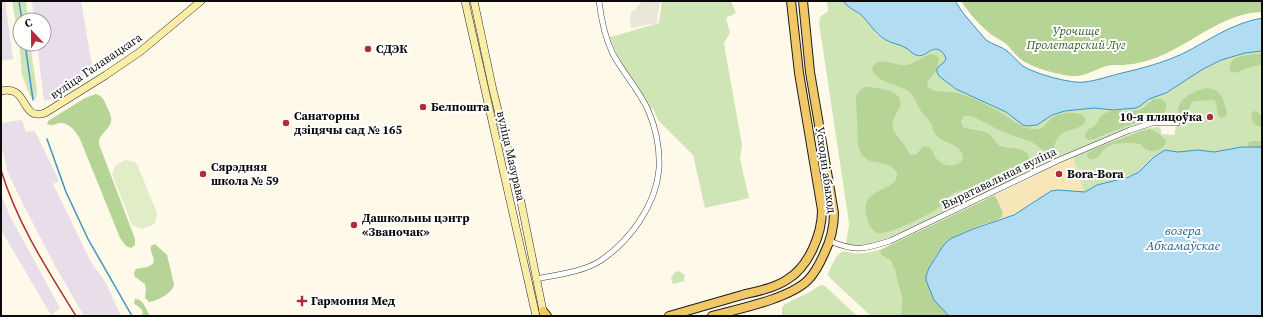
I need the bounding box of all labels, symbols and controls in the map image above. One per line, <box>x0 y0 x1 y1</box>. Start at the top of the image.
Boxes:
north arrow <box>12 12 52 52</box>
text: С <box>22 15 35 31</box>
park label: Урочище Пролетарский Луг <box>1025 23 1126 53</box>
street label: вуліца Галавацкага <box>47 29 146 103</box>
place label: СДЭК <box>376 41 408 57</box>
marker: СДЭК <box>363 44 373 54</box>
place label: Белпошта <box>431 99 490 115</box>
marker: Белпошта <box>418 102 428 112</box>
place label: Санаторны дзіцячы сад № 165 <box>294 108 403 138</box>
street label: вуліца Мазурава <box>493 109 529 203</box>
place label: 10-я пляцоўка <box>1120 109 1203 125</box>
marker: 10-я пляцоўка <box>1205 112 1215 122</box>
marker: Санаторны дзіцячы сад № 165 <box>281 118 291 128</box>
street label: Усходні абыход <box>812 126 840 214</box>
street label: Выратавальная вуліца <box>939 143 1060 213</box>
place label: Сярэдняя школа № 59 <box>211 159 279 189</box>
place label: Bora-Bora <box>1067 166 1124 182</box>
marker: Сярэдняя школа № 59 <box>198 169 208 179</box>
marker: Bora-Bora <box>1054 169 1064 179</box>
place label: Дашкольны цэнтр «Званочак» <box>362 210 470 240</box>
marker: Дашкольны цэнтр «Званочак» <box>349 220 359 230</box>
water label: возера Абкамаўскае <box>1145 222 1221 254</box>
place label: Гармония Мед <box>311 293 396 309</box>
marker: Гармония Мед <box>296 295 308 307</box>

